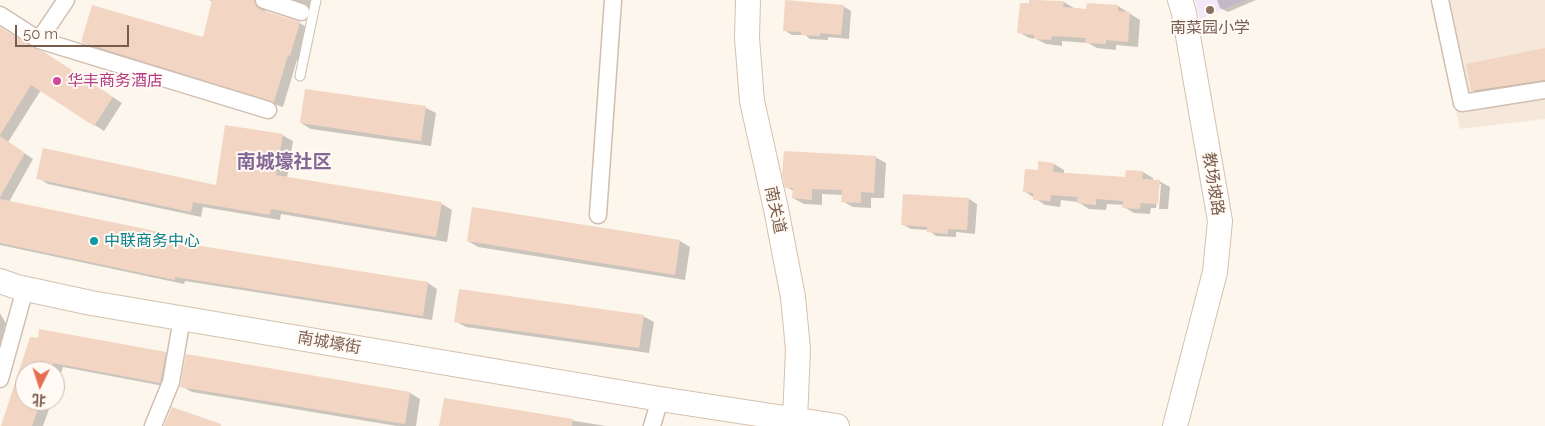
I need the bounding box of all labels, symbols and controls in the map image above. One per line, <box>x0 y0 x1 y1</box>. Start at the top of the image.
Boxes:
marker: 南菜园小学 <box>1204 4 1216 16</box>
scale bar <box>18 15 131 47</box>
place label: 南菜园小学 <box>1170 18 1250 38</box>
text: 50 m <box>23 25 58 43</box>
place label: 华丰商务酒店 <box>67 71 163 91</box>
marker: 华丰商务酒店 <box>51 75 63 87</box>
district label: 南城壕社区 <box>237 151 331 173</box>
street label: 教场坡路 <box>1199 151 1227 217</box>
street label: 南关道 <box>761 185 789 235</box>
place label: 中联商务中心 <box>104 231 200 251</box>
marker: 中联商务中心 <box>88 235 100 247</box>
street label: 南城壕街 <box>296 328 362 358</box>
north arrow <box>15 361 65 411</box>
text: 北 <box>31 391 47 408</box>

